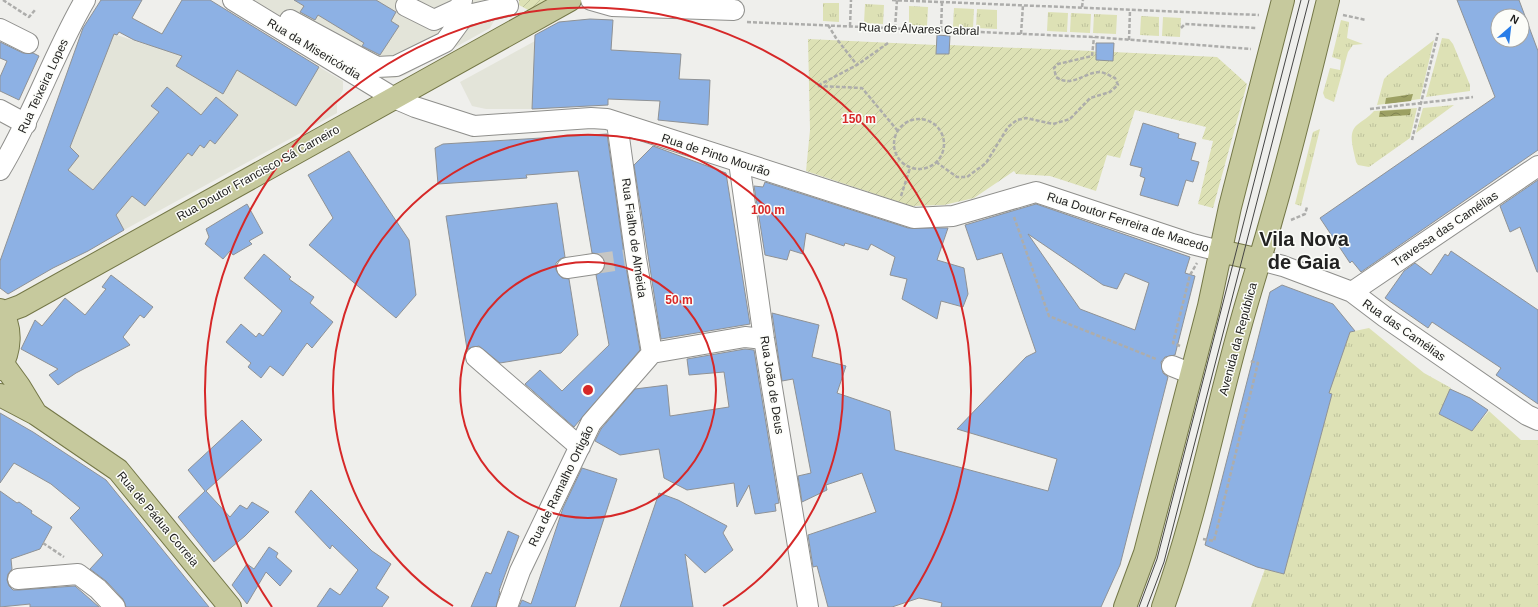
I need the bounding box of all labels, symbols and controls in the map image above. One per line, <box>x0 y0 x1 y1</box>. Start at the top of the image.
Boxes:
north arrow <box>1490 8 1530 48</box>
text: N <box>1508 12 1521 26</box>
street label: Rua da Misericórdia <box>265 16 364 83</box>
street label: Rua de Álvares Cabral <box>858 19 980 38</box>
street label: Rua Teixeira Lopes <box>15 37 71 135</box>
text: 150 m <box>842 112 876 126</box>
street label: Rua Doutor Francisco Sá Carneiro <box>174 122 342 224</box>
street label: Rua de Pinto Mourão <box>660 131 772 179</box>
street label: Rua Fialho de Almeida <box>619 177 649 299</box>
street label: Travessa das Camélias <box>1389 188 1501 270</box>
street label: Rua Doutor Ferreira de Macedo <box>1045 189 1211 255</box>
text: 100 m <box>751 203 785 217</box>
district label: Vila Nova de Gaia <box>1259 228 1350 273</box>
street label: Avenida da República <box>1216 281 1260 397</box>
text: 50 m <box>665 293 693 307</box>
street label: Rua das Camélias <box>1360 296 1448 364</box>
street label: Rua João de Deus <box>757 335 787 435</box>
centre of rings <box>581 383 595 397</box>
street label: Rua de Ramalho Ortigão <box>526 423 597 549</box>
street label: Rua de Pádua Correia <box>114 469 202 569</box>

